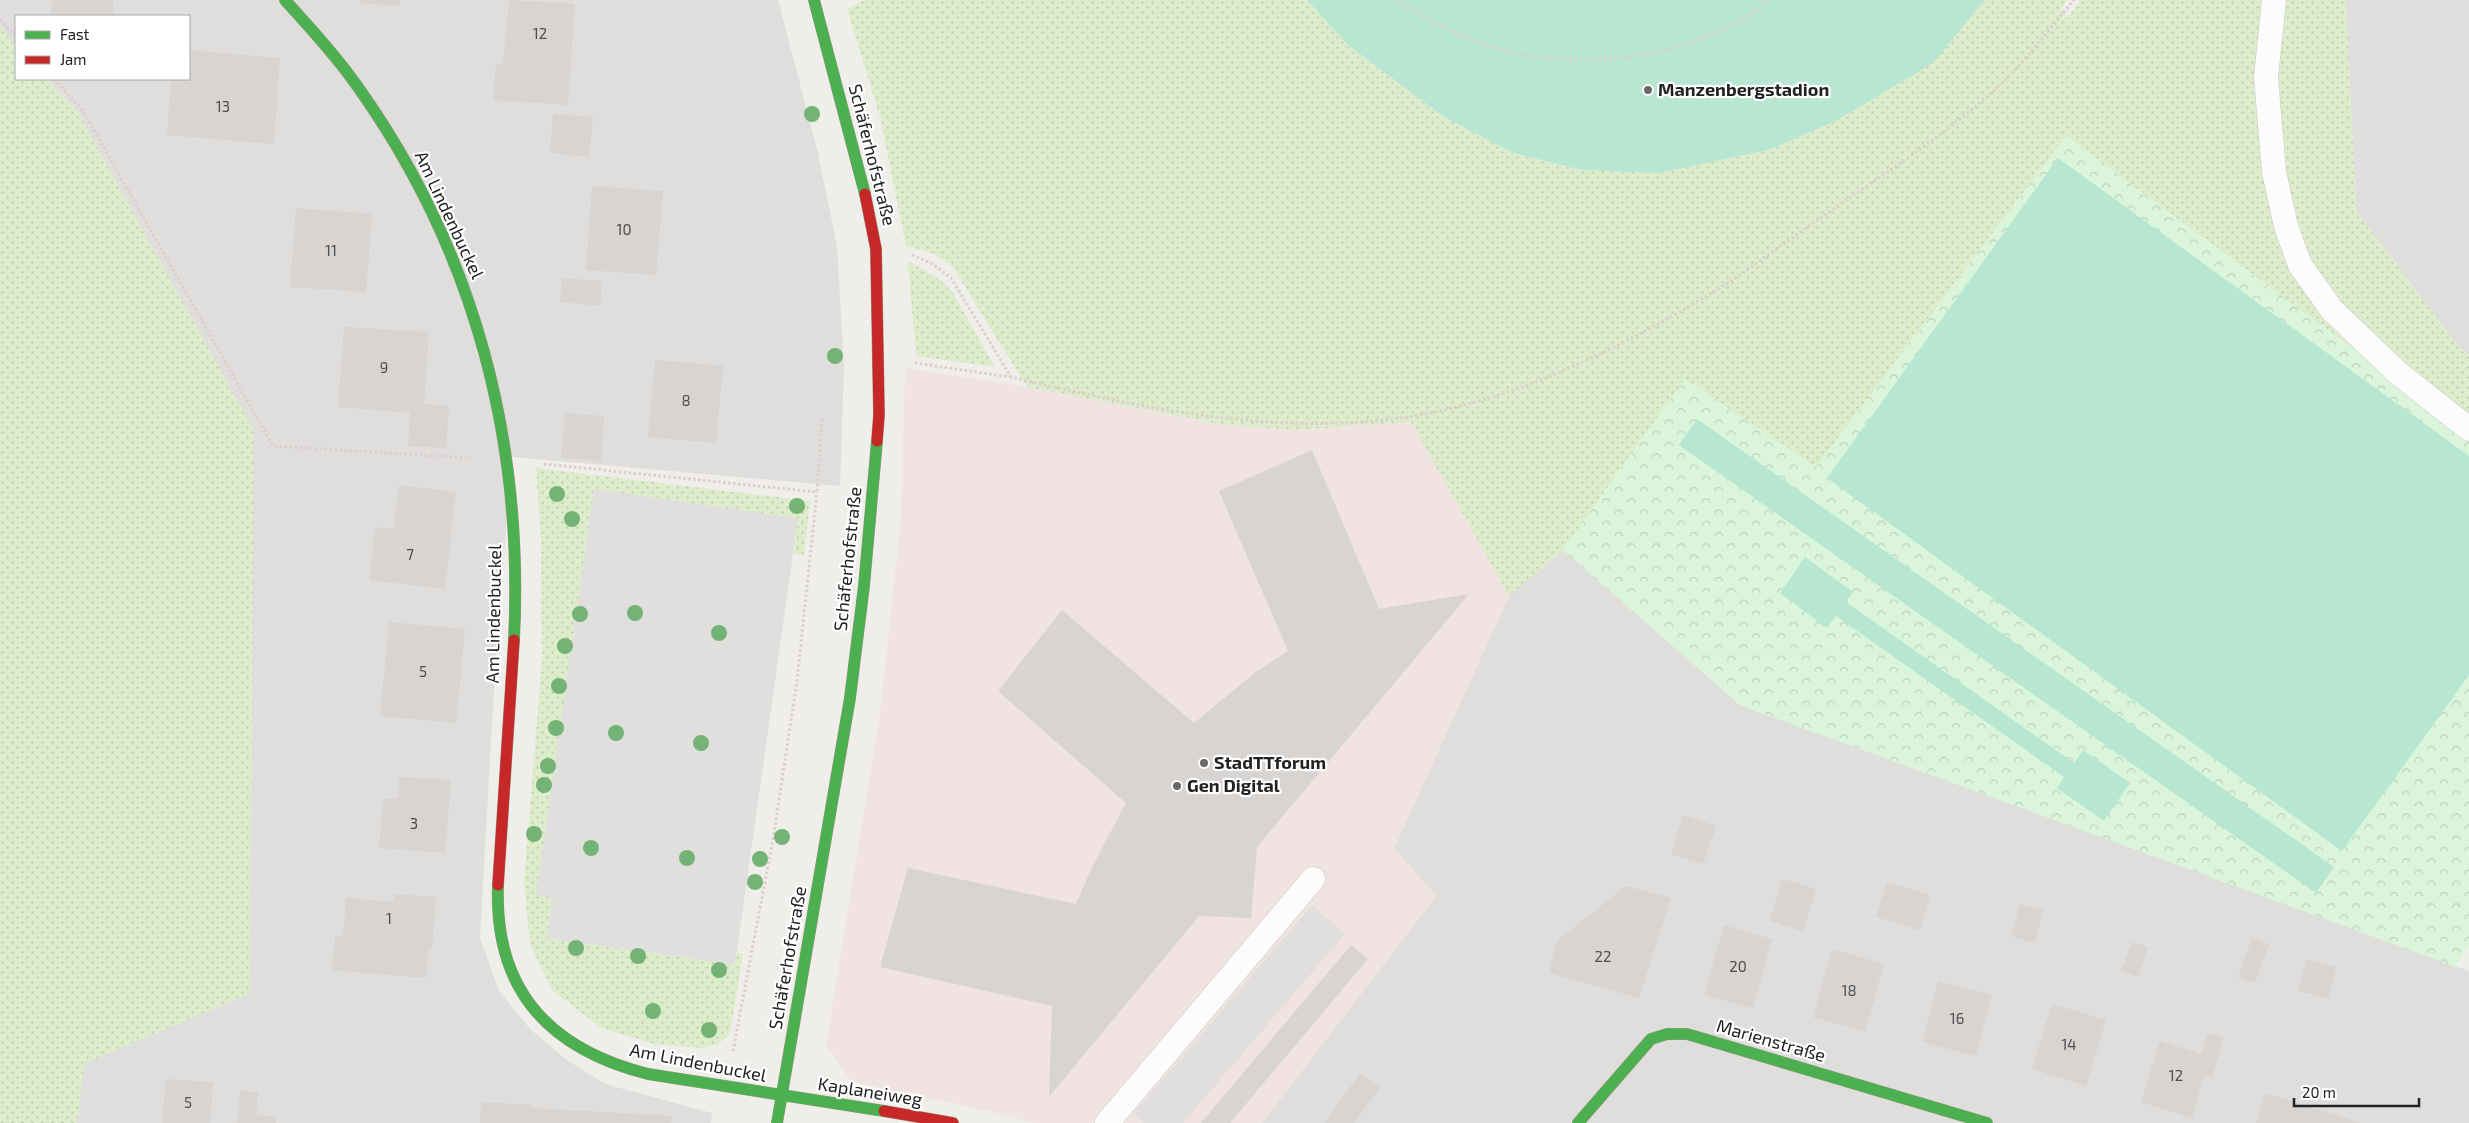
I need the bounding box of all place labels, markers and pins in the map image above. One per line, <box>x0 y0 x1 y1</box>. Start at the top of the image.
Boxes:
place label: Manzenbergstadion <box>1658 78 1829 100</box>
marker: Manzenbergstadion <box>1642 84 1654 96</box>
place label: StadTTforum <box>1214 751 1326 773</box>
marker: StadTTforum <box>1198 757 1210 769</box>
place label: Gen Digital <box>1187 774 1280 796</box>
marker: Gen Digital <box>1171 780 1183 792</box>

